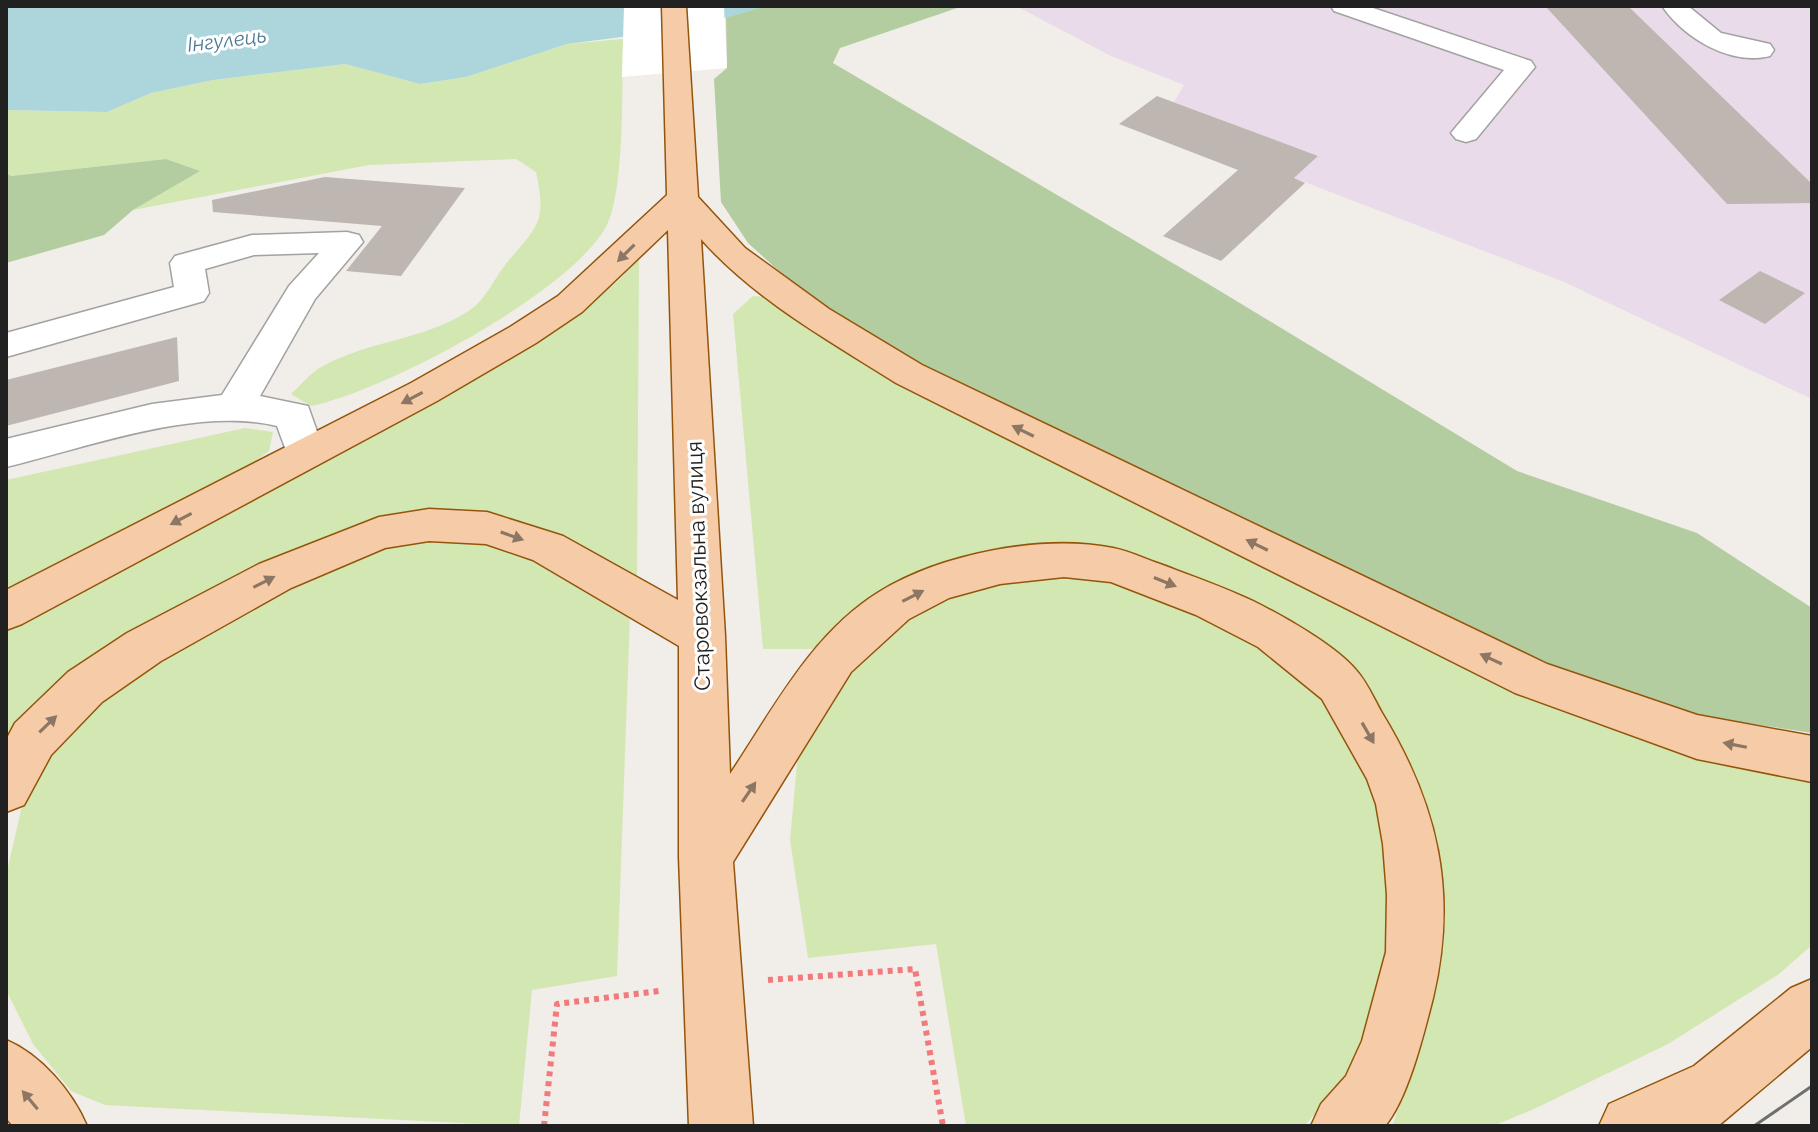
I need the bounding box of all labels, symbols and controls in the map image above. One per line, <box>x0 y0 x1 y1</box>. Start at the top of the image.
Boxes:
water label: Інгулець <box>186 23 268 57</box>
one-way arrow <box>617 243 636 262</box>
one-way arrow <box>400 392 423 405</box>
one-way arrow <box>1012 424 1035 437</box>
street label: Старовокзальна вулиця <box>681 441 715 691</box>
one-way arrow <box>170 512 193 525</box>
one-way arrow <box>500 531 524 543</box>
one-way arrow <box>1245 539 1268 552</box>
one-way arrow <box>253 575 276 588</box>
one-way arrow <box>1153 576 1176 589</box>
one-way arrow <box>902 589 925 602</box>
one-way arrow <box>1479 652 1502 666</box>
one-way arrow <box>38 715 57 733</box>
one-way arrow <box>1361 722 1375 744</box>
one-way arrow <box>1723 738 1748 750</box>
one-way arrow <box>742 782 757 803</box>
one-way arrow <box>22 1090 39 1110</box>

